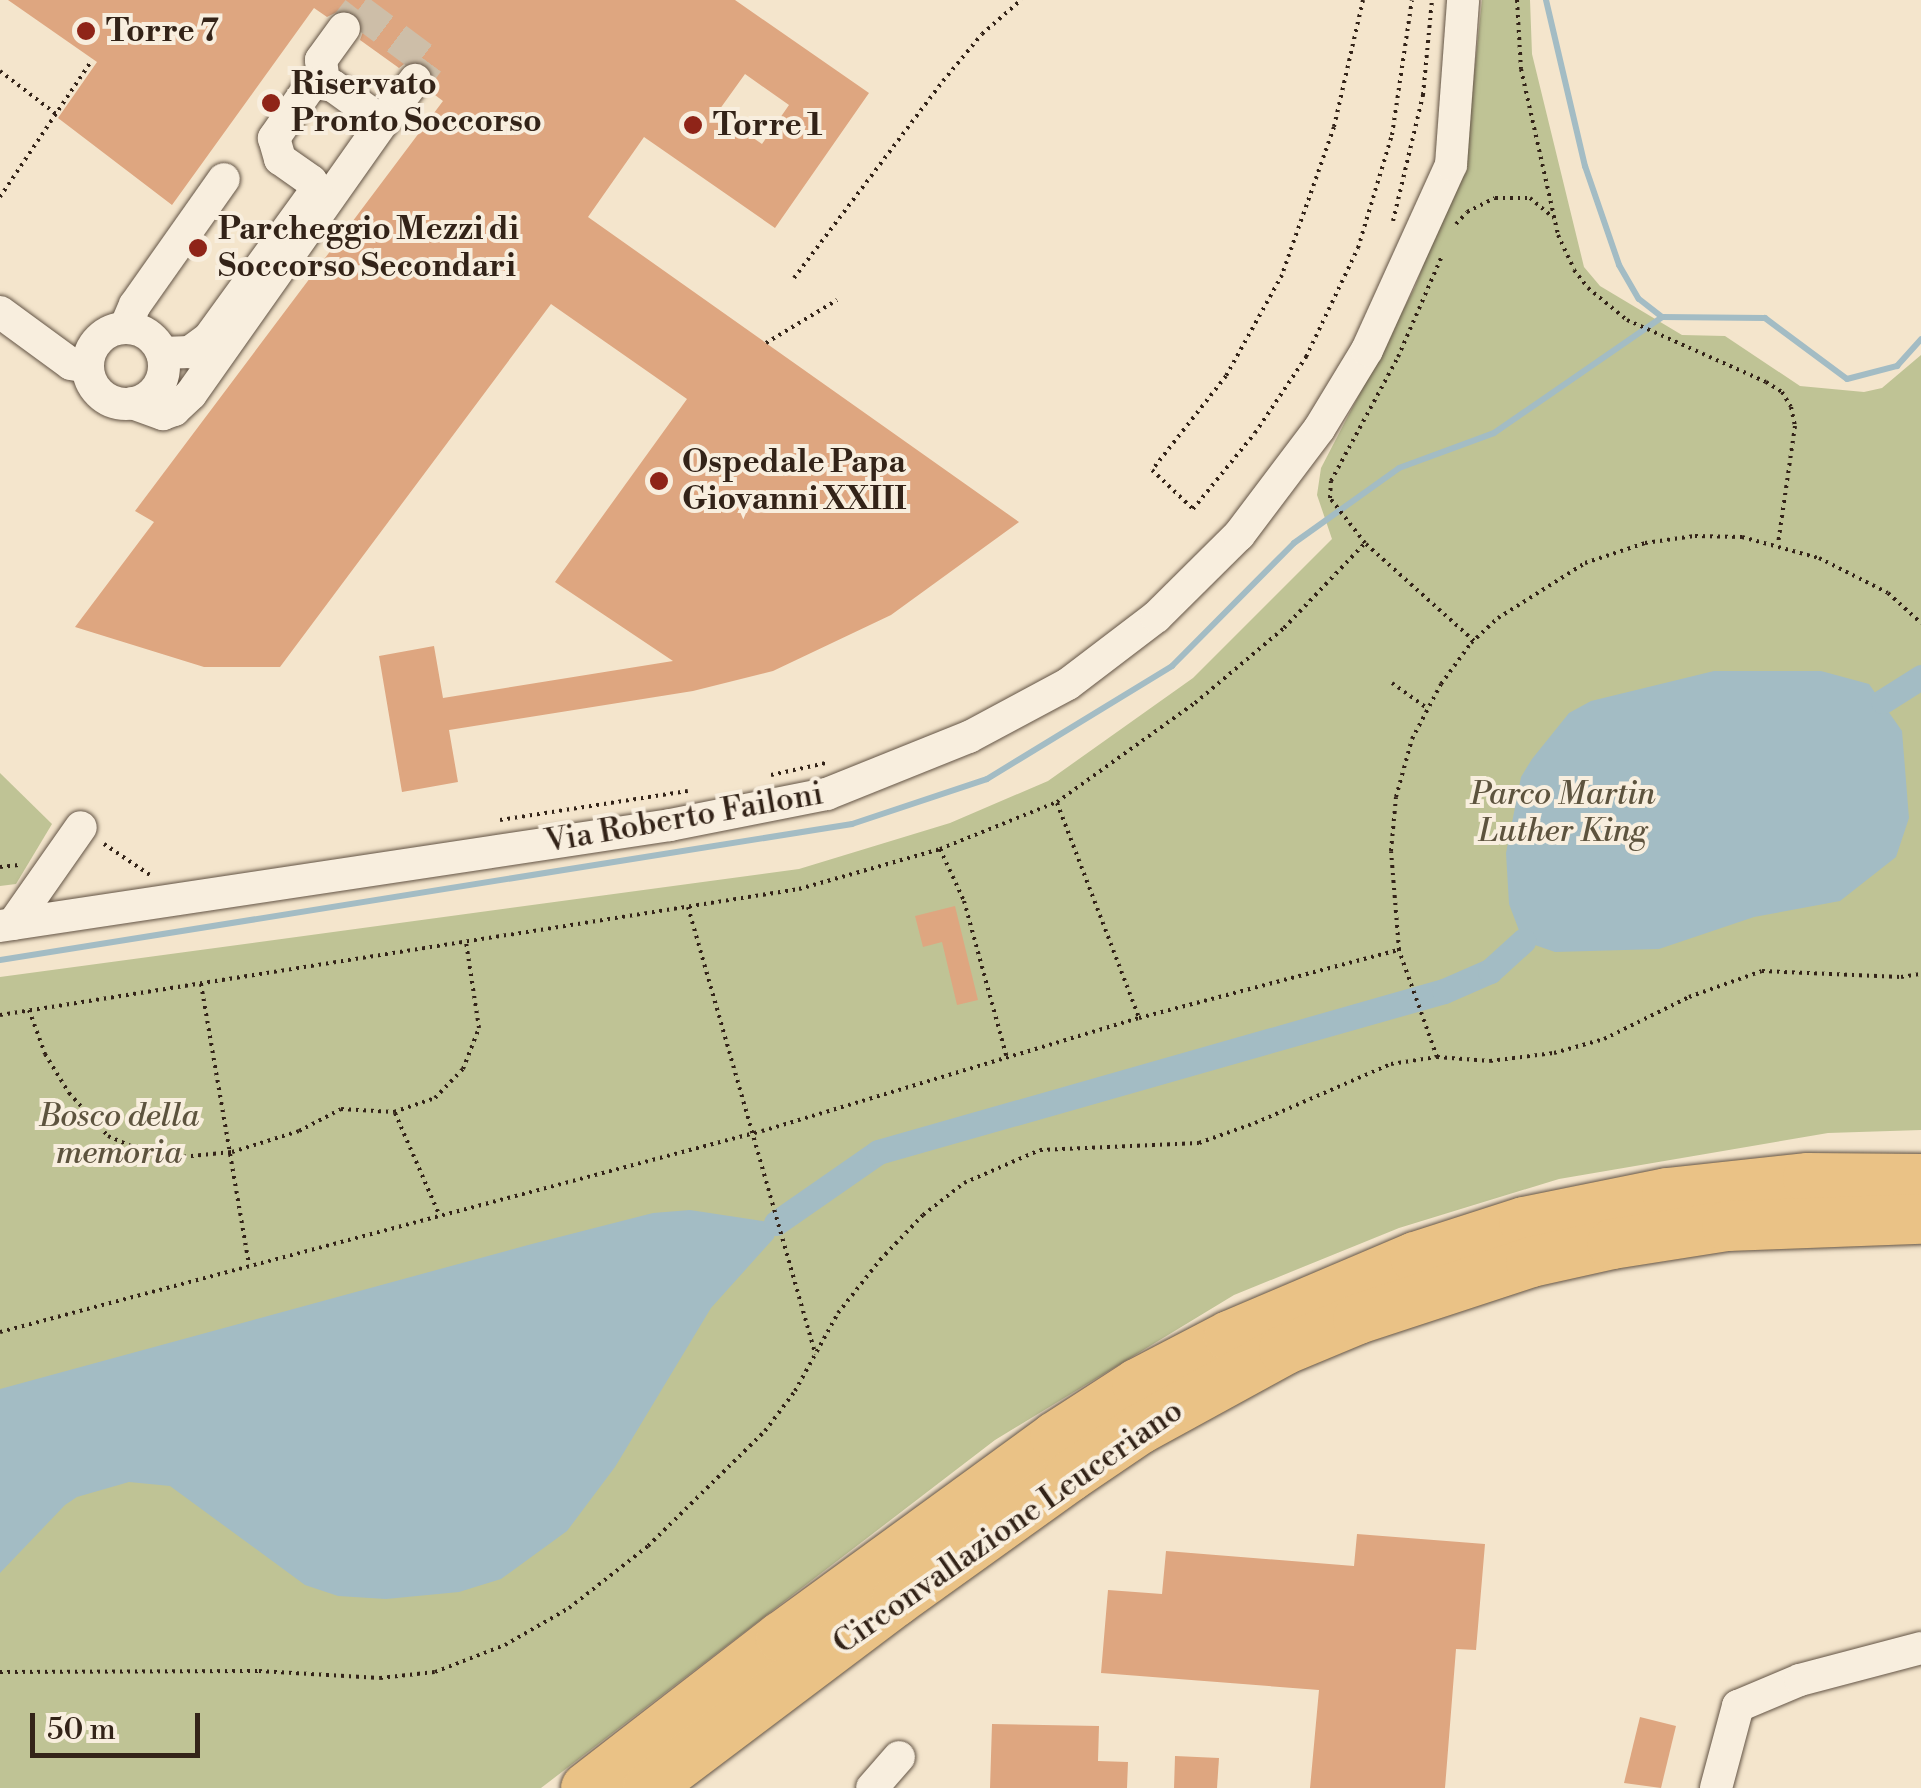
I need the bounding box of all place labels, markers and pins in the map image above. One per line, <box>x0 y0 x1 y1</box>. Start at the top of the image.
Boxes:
place label: Torre 7 <box>106 12 219 50</box>
marker: Torre 7 <box>75 20 97 42</box>
place label: Riservato Pronto Soccorso <box>291 66 542 141</box>
marker: Riservato Pronto Soccorso <box>260 92 282 114</box>
place label: Torre 1 <box>713 106 822 144</box>
marker: Torre 1 <box>682 114 704 136</box>
place label: Parcheggio Mezzi di Soccorso Secondari <box>218 211 519 286</box>
marker: Parcheggio Mezzi di Soccorso Secondari <box>187 237 209 259</box>
place label: Ospedale Papa Giovanni XXIII <box>682 444 907 519</box>
marker: Ospedale Papa Giovanni XXIII <box>646 468 672 494</box>

